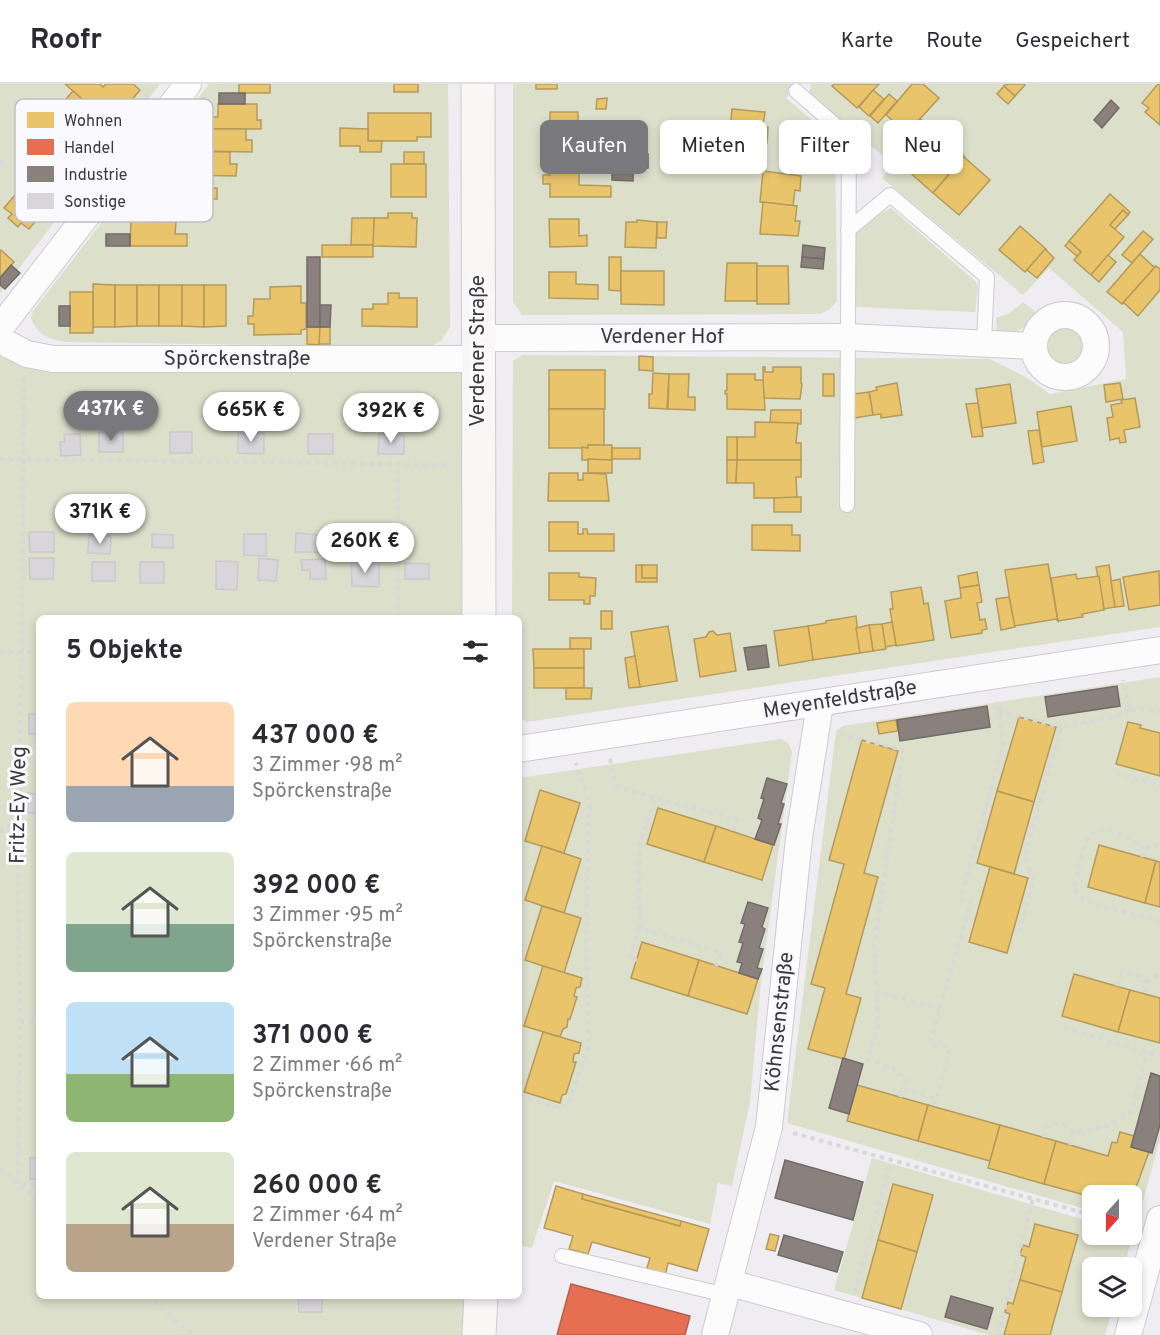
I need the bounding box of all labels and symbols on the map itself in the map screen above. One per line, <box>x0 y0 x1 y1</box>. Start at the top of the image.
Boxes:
legend <box>15 99 213 222</box>
text: Wohnen <box>64 112 122 132</box>
text: Handel <box>64 139 114 159</box>
text: Industrie <box>64 166 127 186</box>
text: Sonstige <box>64 193 126 213</box>
street label: Verdener Straße <box>465 275 492 427</box>
street label: Verdener Hof <box>600 324 724 351</box>
street label: Spörckenstraße <box>163 346 311 373</box>
pin: 437K € <box>62 391 160 442</box>
pin: 665K € <box>202 392 300 443</box>
pin: 392K € <box>342 393 440 444</box>
pin: 371K € <box>51 494 149 545</box>
pin: 260K € <box>316 523 414 574</box>
street label: Meyenfeldstraße <box>761 674 919 726</box>
street label: Fritz-Ey Weg <box>4 746 34 864</box>
street label: Köhnsenstraße <box>759 951 801 1093</box>
north arrow <box>1082 1185 1142 1245</box>

